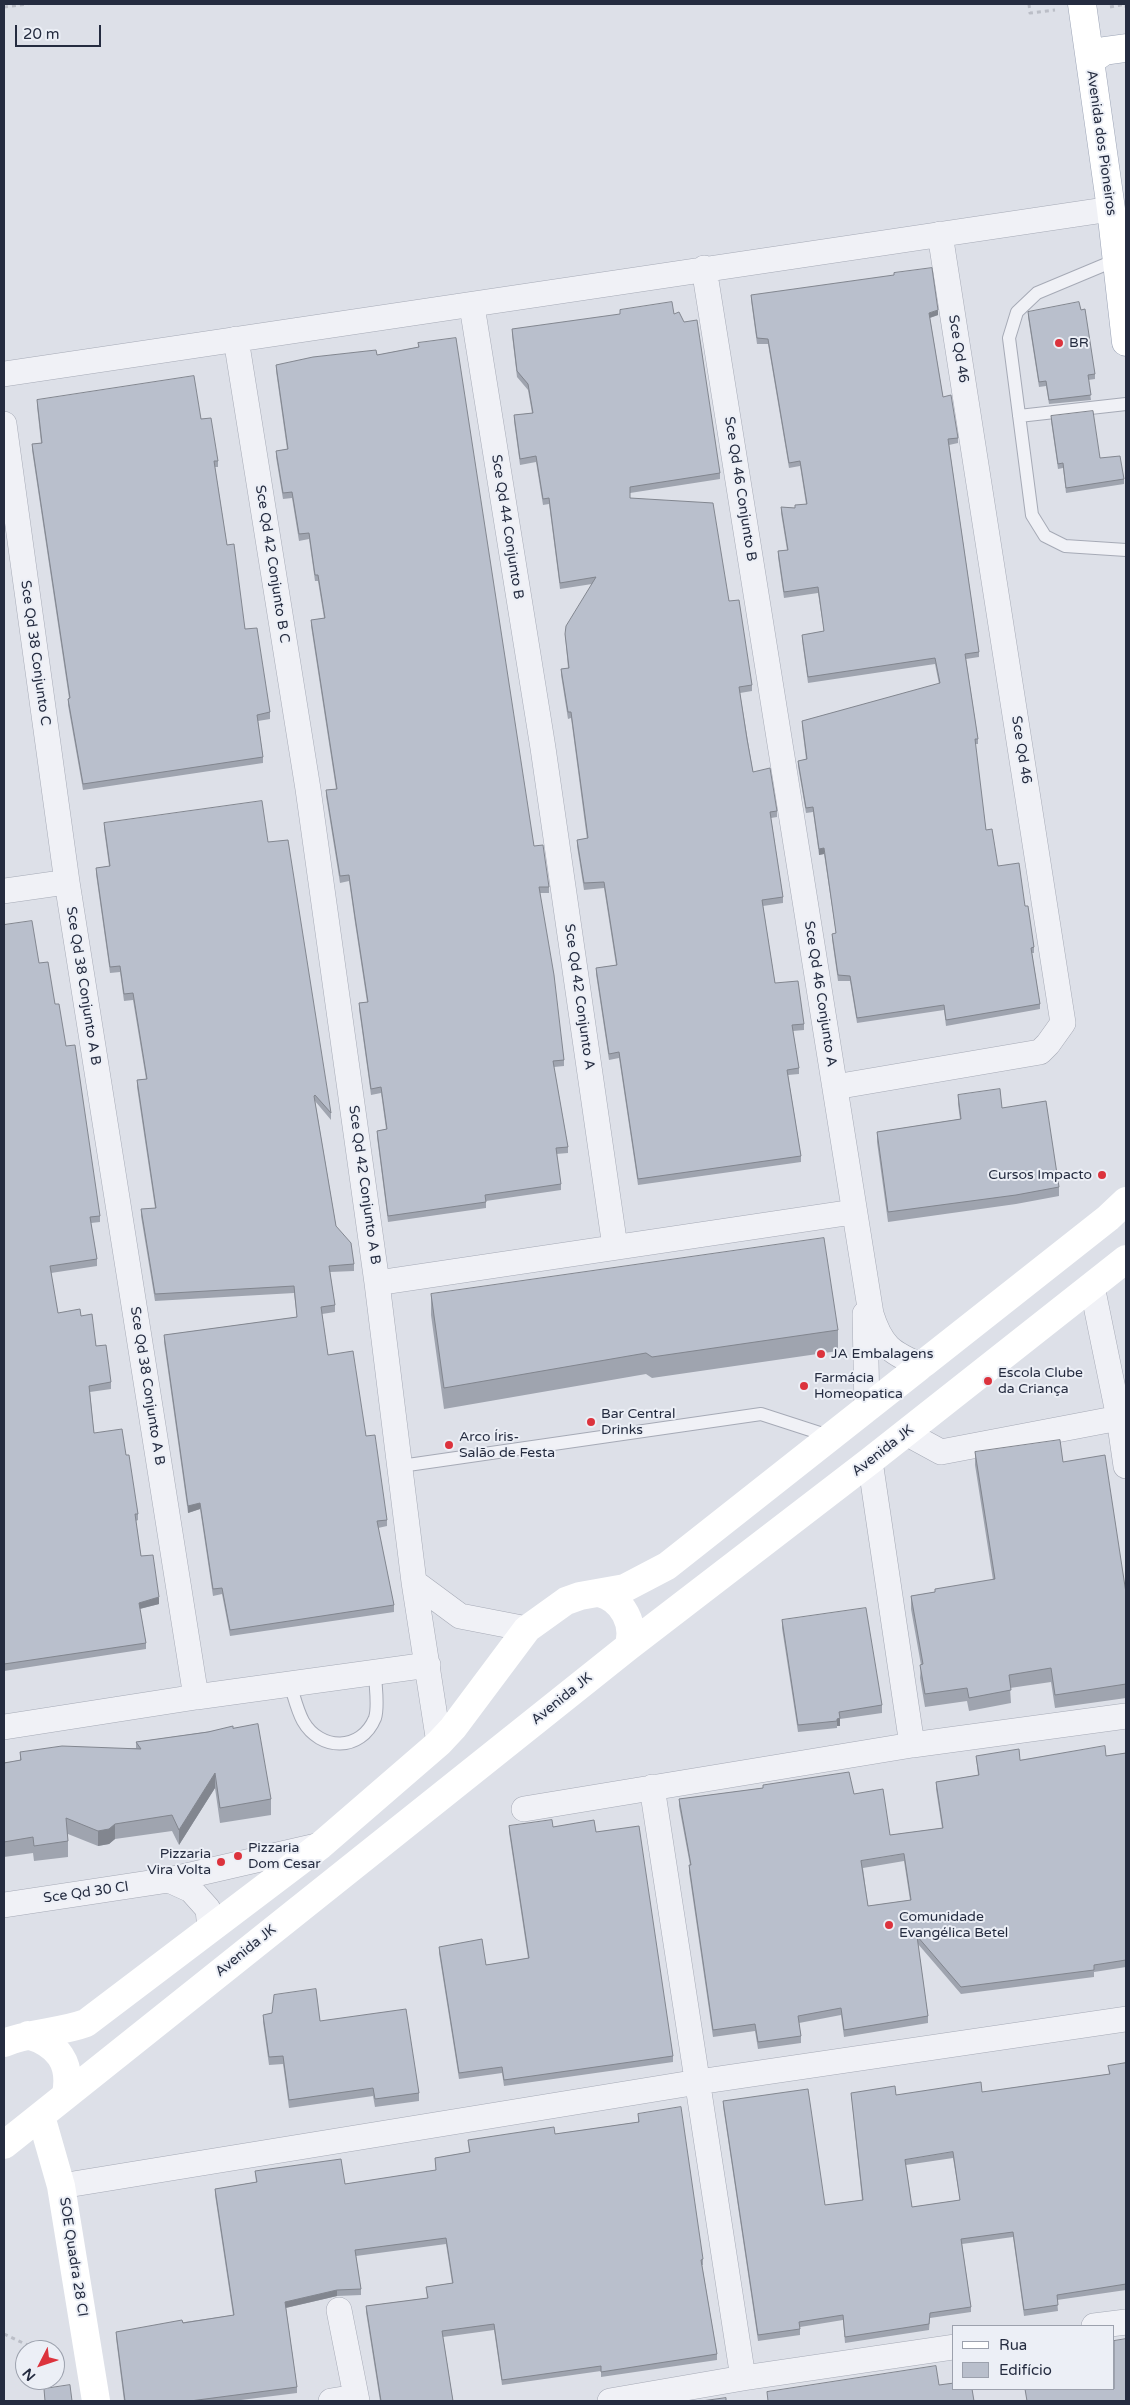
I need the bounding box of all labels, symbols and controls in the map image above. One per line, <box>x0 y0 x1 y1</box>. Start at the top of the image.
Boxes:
scale bar <box>18 15 104 47</box>
text: 20 m <box>23 25 60 43</box>
street label: Avenida dos Pioneiros <box>1082 69 1120 217</box>
street label: Sce Qd 46 <box>944 314 972 384</box>
place label: BR <box>1069 335 1089 351</box>
marker: BR <box>1053 337 1065 349</box>
street label: Sce Qd 46 Conjunto B <box>720 415 760 563</box>
street label: Sce Qd 44 Conjunto B <box>487 453 527 601</box>
street label: Sce Qd 42 Conjunto B C <box>251 484 293 644</box>
street label: Sce Qd 38 Conjunto C <box>16 579 54 727</box>
street label: Sce Qd 46 <box>1007 715 1035 785</box>
street label: Sce Qd 38 Conjunto A B <box>62 905 104 1067</box>
street label: Sce Qd 46 Conjunto A <box>800 920 840 1068</box>
street label: Sce Qd 42 Conjunto A <box>560 923 598 1071</box>
street label: Sce Qd 42 Conjunto A B <box>345 1104 383 1266</box>
place label: Cursos Impacto <box>988 1167 1092 1183</box>
marker: Cursos Impacto <box>1096 1169 1108 1181</box>
street label: Sce Qd 38 Conjunto A B <box>126 1305 168 1467</box>
place label: JA Embalagens <box>831 1346 933 1362</box>
marker: JA Embalagens <box>815 1348 827 1360</box>
place label: Escola Clube da Criança <box>998 1365 1083 1398</box>
place label: Farmácia Homeopatica <box>814 1370 903 1402</box>
marker: Escola Clube da Criança <box>982 1375 994 1387</box>
marker: Farmácia Homeopatica <box>798 1380 810 1392</box>
place label: Bar Central Drinks <box>601 1406 675 1438</box>
marker: Bar Central Drinks <box>585 1416 597 1428</box>
street label: Avenida JK <box>849 1422 917 1480</box>
place label: Arco Íris- Salão de Festa <box>459 1429 555 1461</box>
marker: Arco Íris- Salão de Festa <box>443 1439 455 1451</box>
street label: Avenida JK <box>528 1669 596 1729</box>
place label: Pizzaria Dom Cesar <box>248 1840 321 1872</box>
place label: Pizzaria Vira Volta <box>147 1846 211 1878</box>
marker: Pizzaria Dom Cesar <box>232 1850 244 1862</box>
marker: Pizzaria Vira Volta <box>215 1856 227 1868</box>
street label: Sce Qd 30 Cl <box>42 1879 130 1907</box>
place label: Comunidade Evangélica Betel <box>899 1909 1008 1941</box>
marker: Comunidade Evangélica Betel <box>883 1919 895 1931</box>
street label: Avenida JK <box>212 1921 280 1981</box>
street label: SOE Quadra 28 CI <box>55 2196 91 2318</box>
legend <box>952 2325 1115 2390</box>
text: Rua <box>999 2336 1027 2354</box>
north arrow <box>15 2340 65 2390</box>
text: Edifício <box>999 2361 1052 2379</box>
text: N <box>19 2365 39 2384</box>

